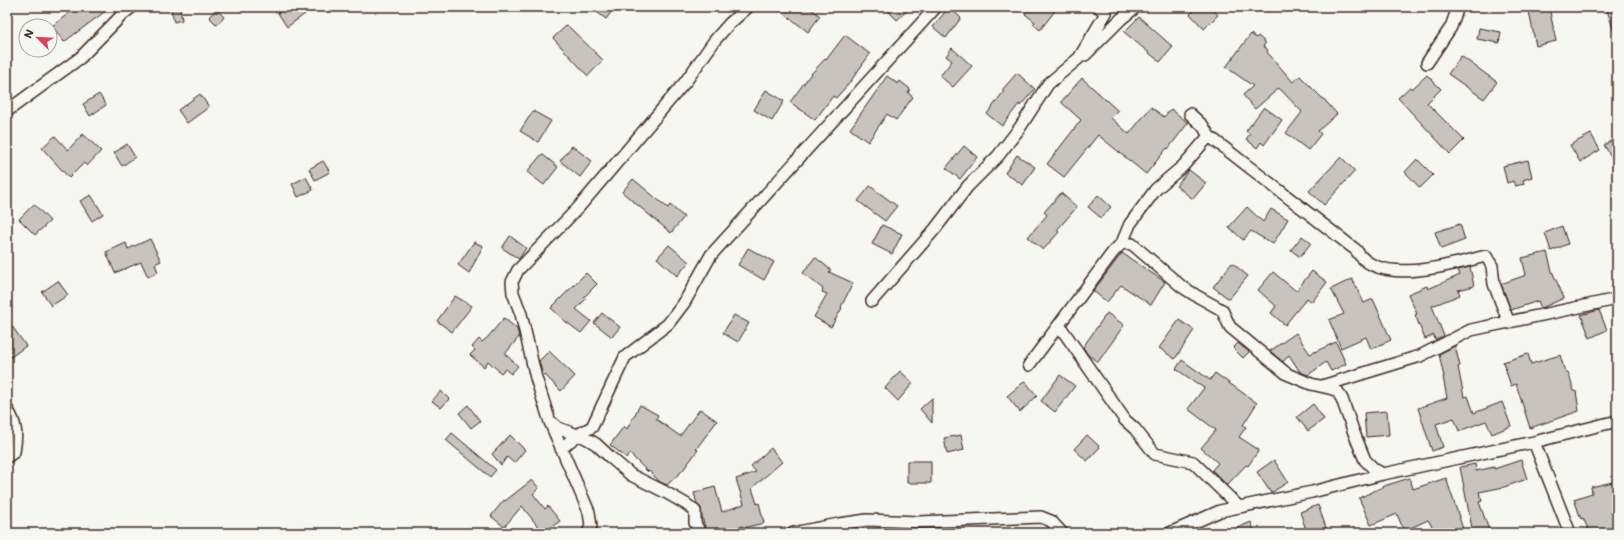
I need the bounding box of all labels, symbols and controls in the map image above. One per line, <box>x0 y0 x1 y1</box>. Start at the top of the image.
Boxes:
north arrow <box>18 18 58 58</box>
text: N <box>20 27 37 41</box>

